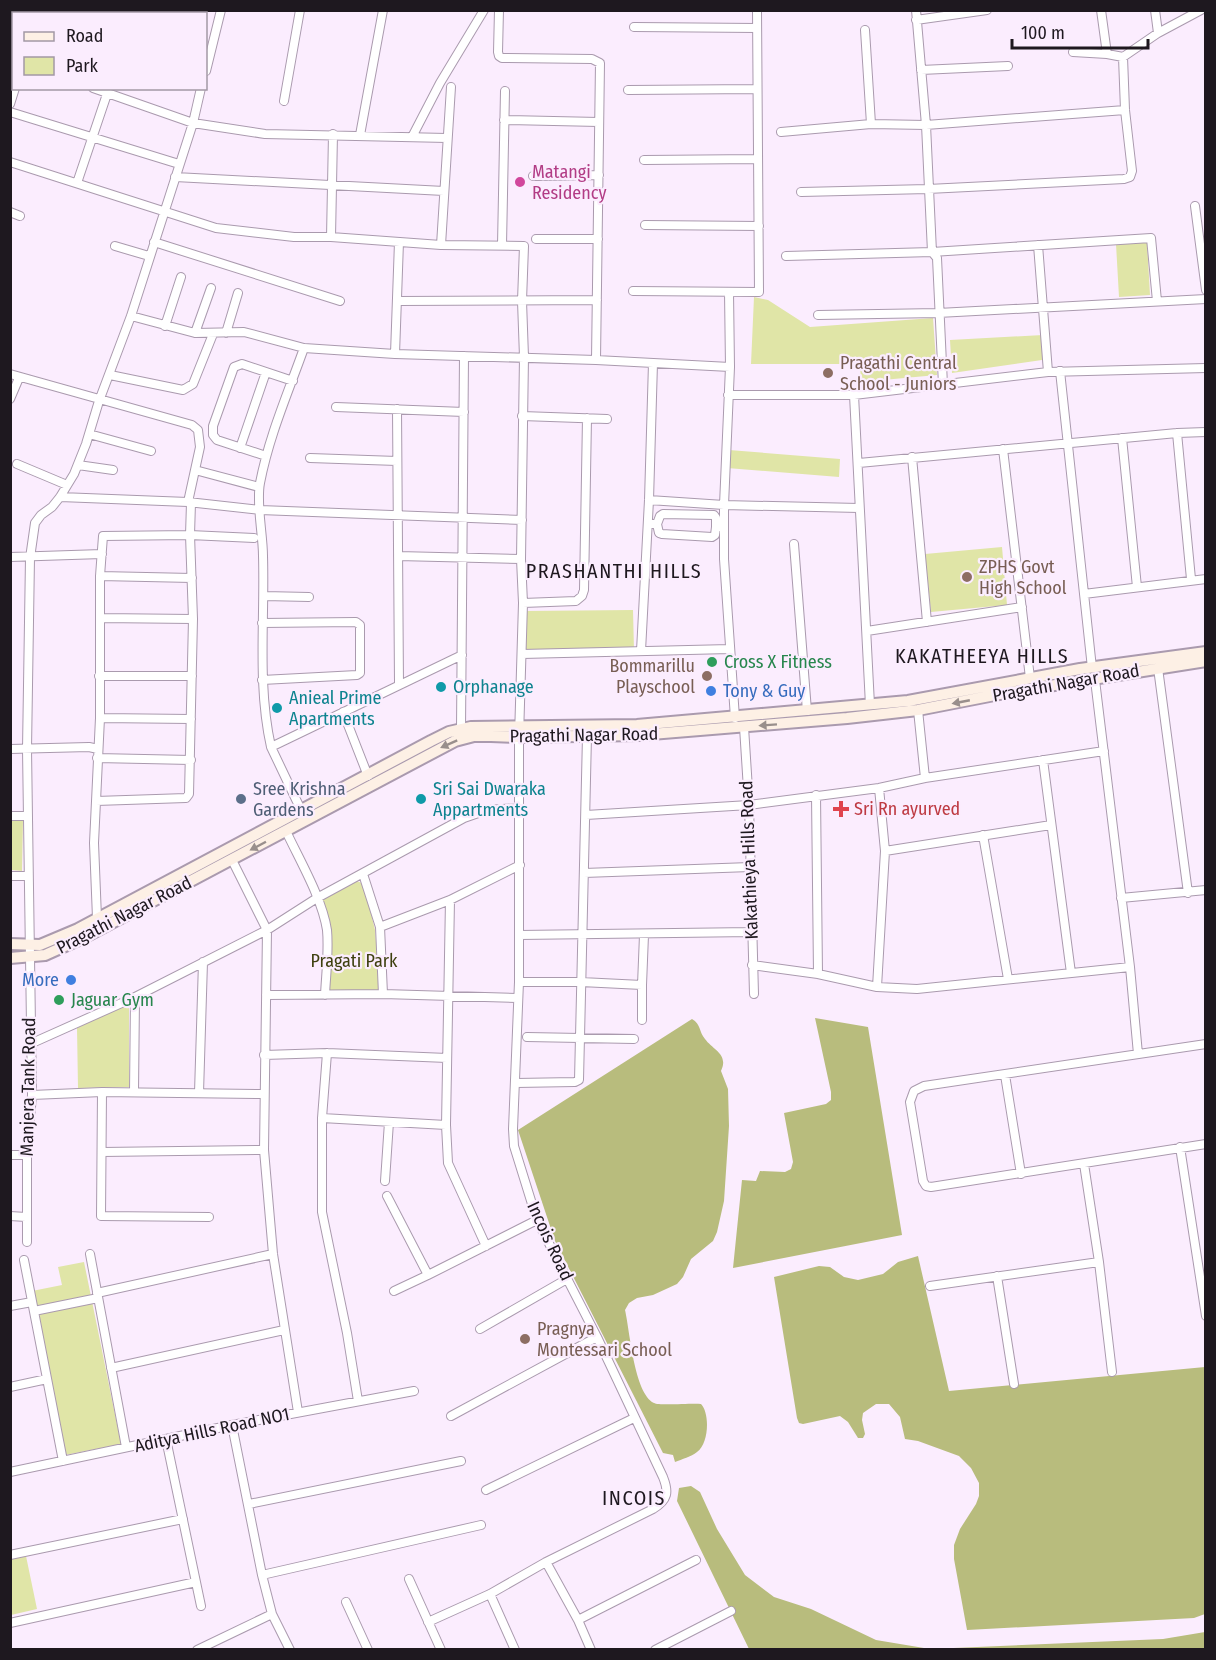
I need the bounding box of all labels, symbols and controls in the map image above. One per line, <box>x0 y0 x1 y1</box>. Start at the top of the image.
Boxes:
legend <box>12 12 207 90</box>
scale bar <box>1012 12 1148 50</box>
text: 100 m <box>1021 22 1065 44</box>
text: Road <box>66 25 103 47</box>
text: Park <box>66 55 99 77</box>
place label: Matangi Residency <box>532 161 606 204</box>
marker: Matangi Residency <box>513 175 527 189</box>
place label: Pragathi Central School - Juniors <box>840 352 957 395</box>
marker: Pragathi Central School - Juniors <box>821 366 835 380</box>
place label: ZPHS Govt High School <box>979 556 1067 599</box>
district label: PRASHANTHI HILLS <box>526 559 702 583</box>
marker: ZPHS Govt High School <box>960 570 974 584</box>
district label: KAKATHEEYA HILLS <box>895 644 1069 668</box>
place label: Cross X Fitness <box>724 651 832 673</box>
place label: Bommarillu Playschool <box>609 655 695 698</box>
marker: Cross X Fitness <box>705 655 719 669</box>
street label: Pragathi Nagar Road <box>991 659 1141 707</box>
marker: Bommarillu Playschool <box>700 669 714 683</box>
place label: Orphanage <box>453 676 534 698</box>
marker: Orphanage <box>434 680 448 694</box>
place label: Tony & Guy <box>723 680 805 702</box>
marker: Tony & Guy <box>704 684 718 698</box>
place label: Anieal Prime Apartments <box>289 687 382 730</box>
one-way arrow <box>952 698 971 707</box>
marker: Anieal Prime Apartments <box>270 701 284 715</box>
one-way arrow <box>758 720 777 730</box>
street label: Pragathi Nagar Road <box>509 723 659 747</box>
one-way arrow <box>440 740 457 749</box>
place label: Sree Krishna Gardens <box>253 778 346 821</box>
place label: Sri Sai Dwaraka Appartments <box>433 778 546 821</box>
street label: Kakathieya Hills Road <box>735 780 763 940</box>
marker: Sree Krishna Gardens <box>234 792 248 806</box>
marker: Sri Sai Dwaraka Appartments <box>414 792 428 806</box>
place label: Sri Rn ayurved <box>854 798 960 820</box>
marker: Sri Rn ayurved <box>832 800 850 818</box>
one-way arrow <box>249 841 266 851</box>
street label: Pragathi Nagar Road <box>53 871 195 959</box>
park label: Pragati Park <box>311 950 398 972</box>
place label: More <box>22 969 59 991</box>
marker: More <box>64 973 78 987</box>
place label: Jaguar Gym <box>71 989 154 1011</box>
marker: Jaguar Gym <box>52 993 66 1007</box>
street label: Manjera Tank Road <box>16 1017 40 1157</box>
street label: Incois Road <box>522 1198 578 1284</box>
place label: Pragnya Montessari School <box>537 1318 672 1361</box>
marker: Pragnya Montessari School <box>518 1332 532 1346</box>
street label: Aditya Hills Road NO1 <box>133 1403 291 1457</box>
district label: INCOIS <box>602 1486 666 1510</box>

